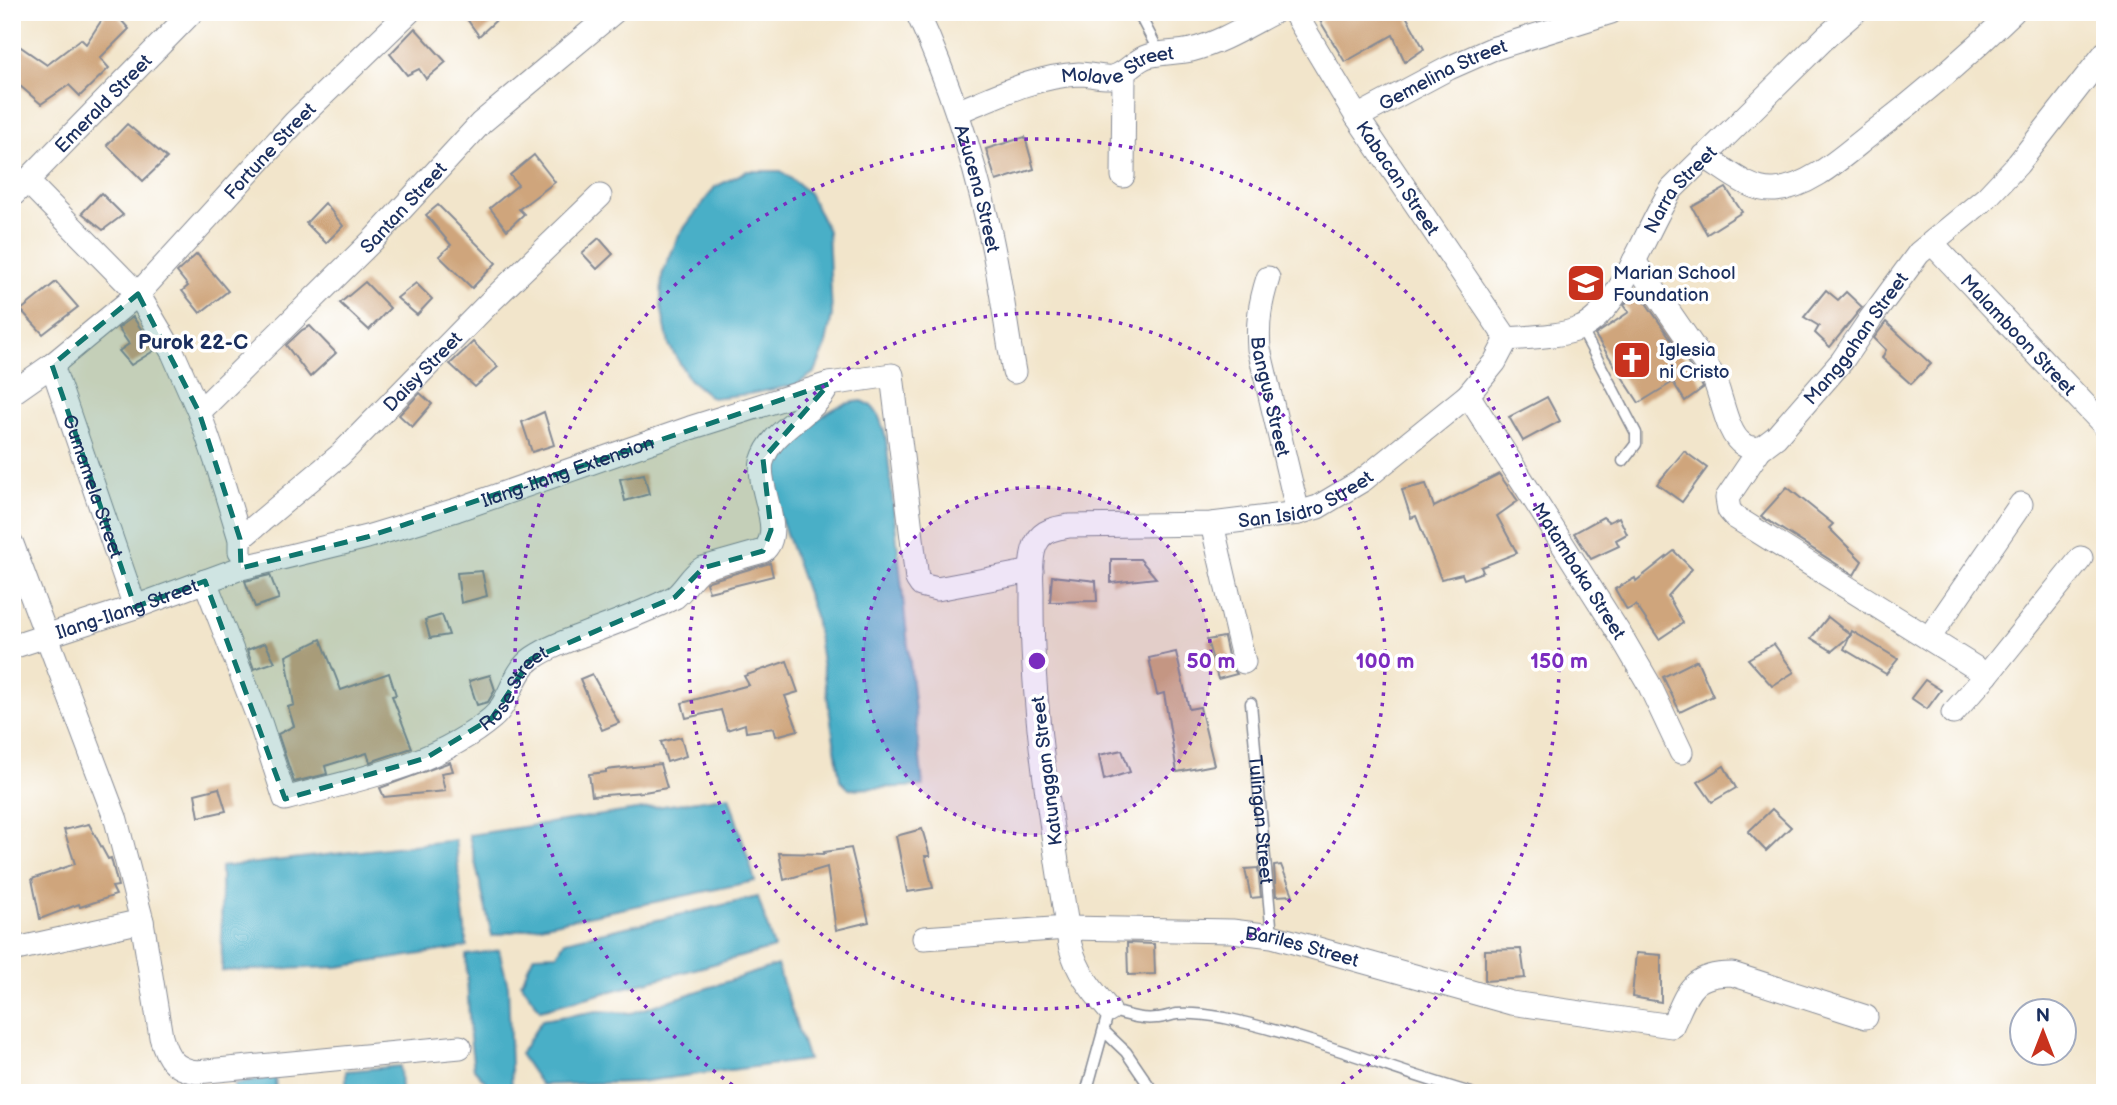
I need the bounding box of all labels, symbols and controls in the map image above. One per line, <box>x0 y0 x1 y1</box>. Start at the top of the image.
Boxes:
street label: Gemelina Street <box>1375 35 1510 116</box>
street label: Molave Street <box>1060 42 1175 90</box>
street label: Emerald Street <box>51 50 157 158</box>
street label: Fortune Street <box>220 98 321 205</box>
street label: Kabacan Street <box>1350 117 1444 240</box>
street label: Azucena Street <box>949 122 1004 255</box>
street label: Narra Street <box>1640 141 1722 237</box>
street label: Santan Street <box>356 158 452 259</box>
school or university icon: Marian School Foundation <box>1565 262 1607 304</box>
place label: Marian School Foundation <box>1613 262 1736 307</box>
street label: Manggahan Street <box>1799 268 1914 410</box>
street label: Malamboon Street <box>1955 270 2080 401</box>
street label: Daisy Street <box>379 327 468 417</box>
district label: Purok 22-C <box>138 330 248 355</box>
street label: Bangus Street <box>1245 336 1294 459</box>
church icon: Iglesia ni Cristo <box>1611 339 1653 381</box>
place label: Iglesia ni Cristo <box>1659 339 1730 384</box>
street label: Gumamela Street <box>57 412 127 561</box>
street label: Ilang-Ilang Extension <box>479 432 657 513</box>
street label: San Isidro Street <box>1237 466 1379 534</box>
street label: Matambaka Street <box>1526 499 1630 644</box>
street label: Ilang-Ilang Street <box>53 575 202 645</box>
street label: Rose Street <box>475 641 552 737</box>
centre of rings <box>1025 649 1049 673</box>
text: 50 m <box>1187 649 1235 674</box>
text: 100 m <box>1356 649 1414 674</box>
text: 150 m <box>1530 649 1588 674</box>
street label: Katunggan Street <box>1027 695 1068 847</box>
street label: Tulingan Street <box>1243 754 1277 885</box>
street label: Bariles Street <box>1243 923 1361 973</box>
north arrow <box>2008 996 2078 1066</box>
text: N <box>2036 1005 2050 1028</box>

